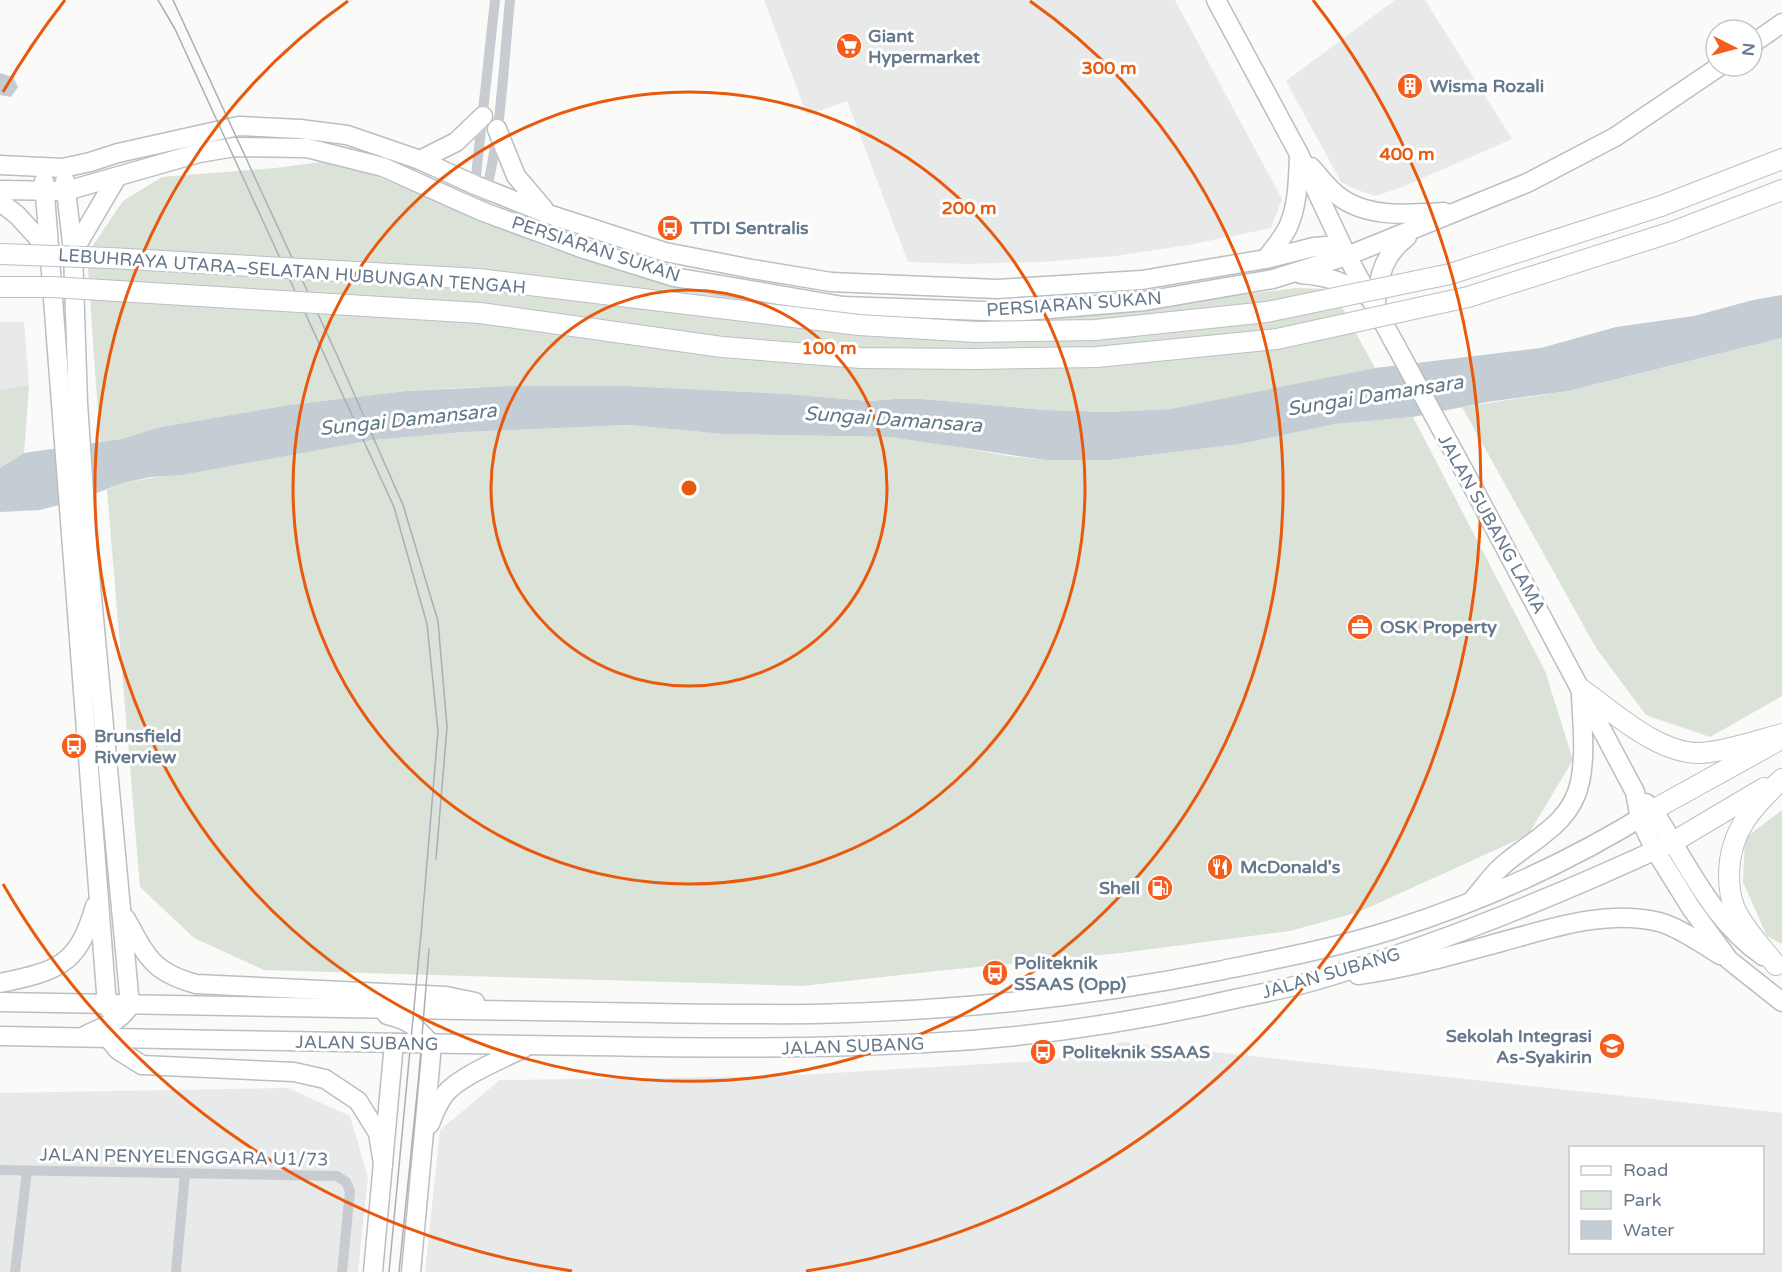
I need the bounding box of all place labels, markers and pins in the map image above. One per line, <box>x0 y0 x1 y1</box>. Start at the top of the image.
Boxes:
place label: Giant Hypermarket <box>868 25 980 68</box>
supermarket icon: Giant Hypermarket <box>834 31 864 61</box>
building icon: Wisma Rozali <box>1395 71 1425 101</box>
place label: Wisma Rozali <box>1430 75 1544 97</box>
bus stop icon: TTDI Sentralis <box>655 213 685 243</box>
place label: TTDI Sentralis <box>689 217 809 239</box>
centre of rings <box>679 478 699 498</box>
office icon: OSK Property <box>1345 612 1375 642</box>
place label: OSK Property <box>1380 616 1497 638</box>
place label: Brunsfield Riverview <box>94 725 181 768</box>
bus stop icon: Brunsfield Riverview <box>59 731 89 761</box>
restaurant icon: McDonald's <box>1205 852 1235 882</box>
place label: McDonald's <box>1240 856 1341 878</box>
fuel station icon: Shell <box>1145 873 1175 903</box>
place label: Shell <box>1099 877 1140 899</box>
place label: Politeknik SSAAS (Opp) <box>1014 952 1126 995</box>
bus stop icon: Politeknik SSAAS (Opp) <box>980 958 1010 988</box>
place label: Sekolah Integrasi As-Syakirin <box>1446 1025 1592 1068</box>
school or university icon: Sekolah Integrasi As-Syakirin <box>1597 1031 1627 1061</box>
bus stop icon: Politeknik SSAAS <box>1028 1037 1058 1067</box>
place label: Politeknik SSAAS <box>1062 1041 1210 1063</box>

